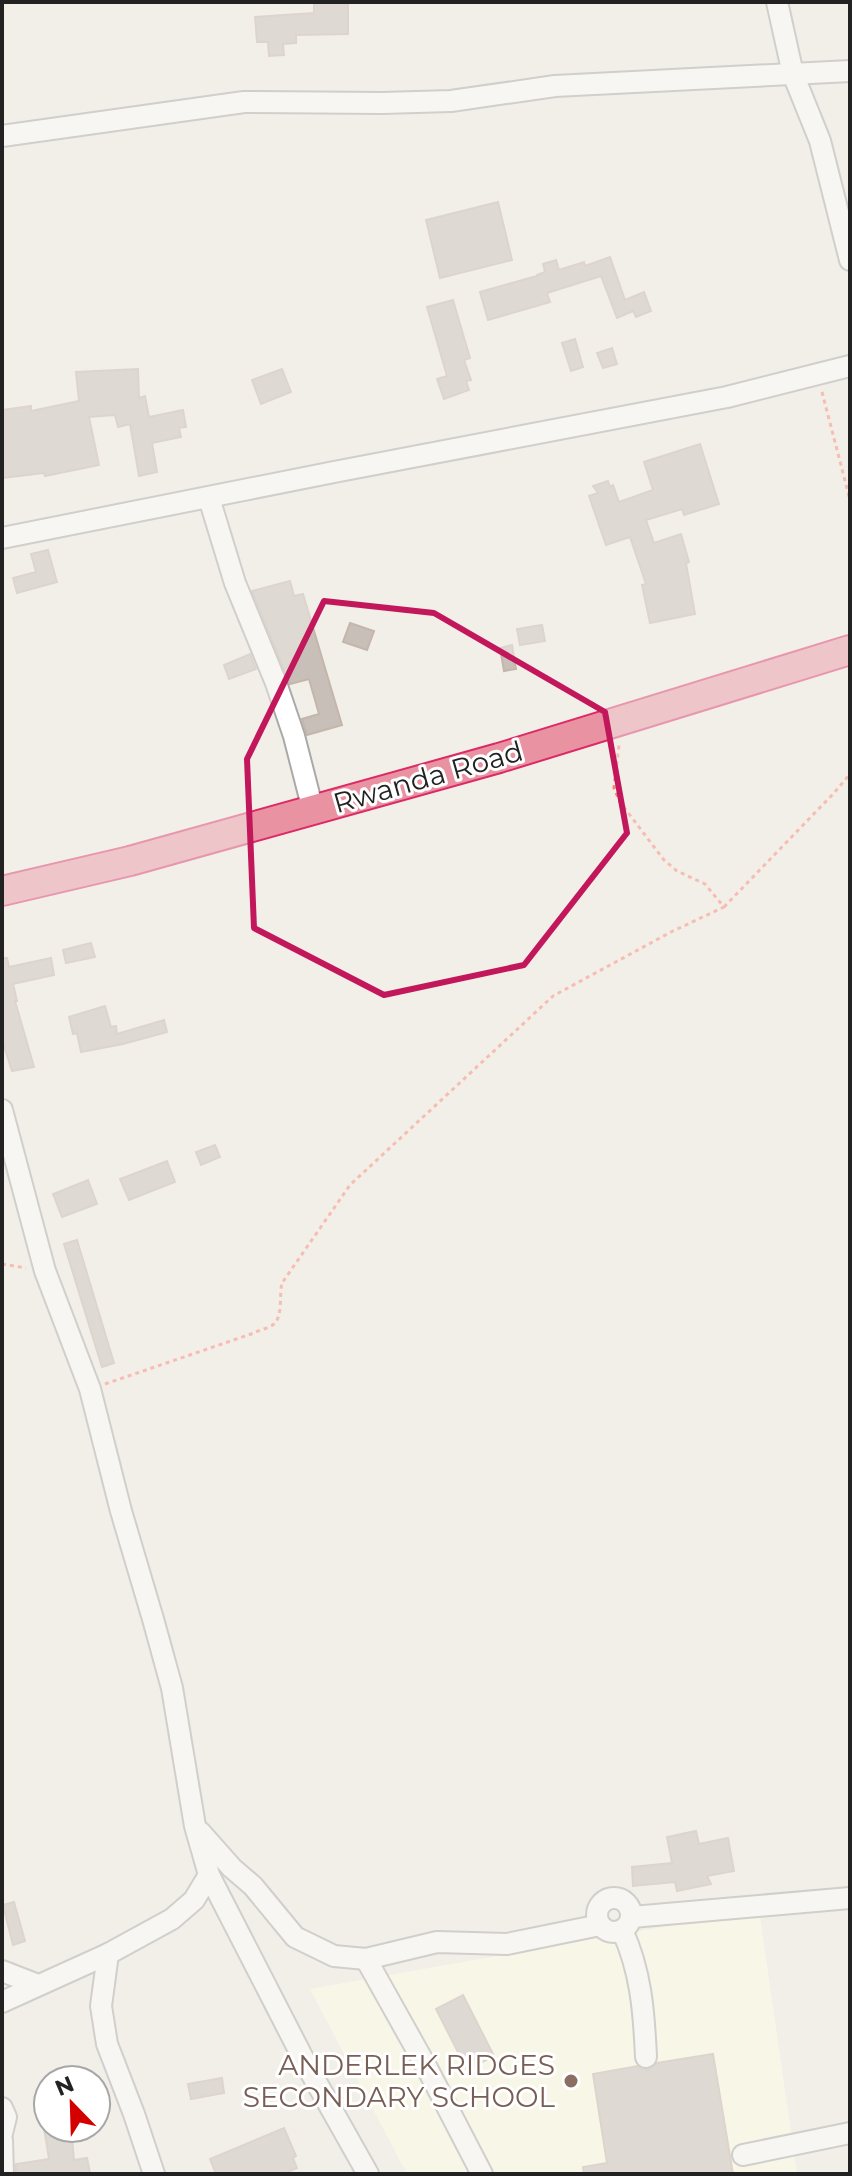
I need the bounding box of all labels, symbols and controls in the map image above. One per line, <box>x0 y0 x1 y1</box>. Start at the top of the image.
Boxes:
street label: Rwanda Road <box>329 734 527 820</box>
place label: ANDERLEK RIDGES SECONDARY SCHOOL <box>243 2048 556 2114</box>
north arrow <box>32 2064 112 2144</box>
text: N <box>51 2070 78 2102</box>
marker: ANDERLEK RIDGES SECONDARY SCHOOL <box>562 2072 580 2090</box>

